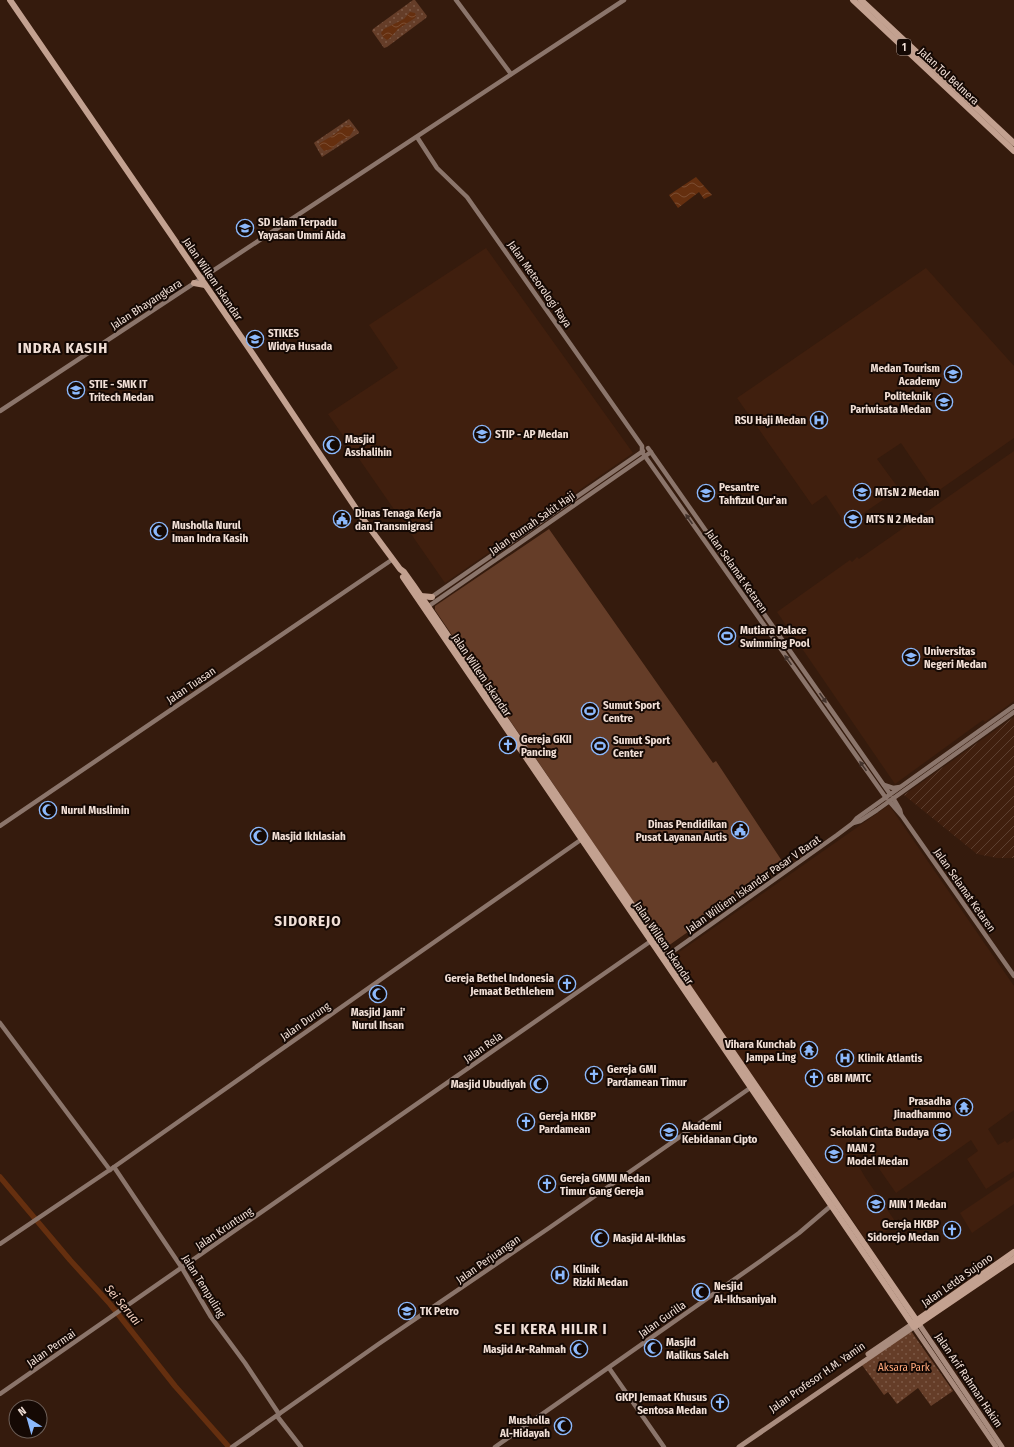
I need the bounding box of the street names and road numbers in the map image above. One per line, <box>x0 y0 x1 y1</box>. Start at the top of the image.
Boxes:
road number: 1 <box>897 39 911 55</box>
street label: Jalan Tol Belmera <box>916 45 982 108</box>
street label: Jalan Willem Iskandar <box>180 235 245 323</box>
street label: Jalan Meteorologi Raya <box>505 239 574 330</box>
street label: Jalan Bhayangkara <box>108 277 184 332</box>
street label: Jalan Rumah Sakit Haji <box>487 489 578 558</box>
street label: Jalan Selamat Ketaren <box>703 527 770 615</box>
street label: Jalan Willem Iskandar <box>449 631 514 719</box>
street label: Jalan Tuasan <box>164 664 218 707</box>
street label: Jalan Williem Iskandar Pasar V Barat <box>683 833 823 936</box>
street label: Jalan Selamat Ketaren <box>931 846 998 934</box>
street label: Jalan Willem Iskandar <box>631 899 696 987</box>
street label: Jalan Durung <box>278 999 333 1043</box>
street label: Jalan Rela <box>461 1029 505 1065</box>
street label: Jalan Kruntung <box>193 1204 256 1252</box>
street label: Jalan Perjuangan <box>454 1232 523 1286</box>
street label: Jalan Letda Sujono <box>919 1251 995 1310</box>
street label: Jalan Tempuling <box>179 1252 228 1321</box>
street label: Jalan Gurilla <box>636 1298 688 1340</box>
street label: Jalan Permai <box>25 1327 78 1370</box>
street label: Jalan Arif Rahman Hakim <box>932 1331 1005 1430</box>
street label: Jalan Profesor H.M. Yamin <box>767 1339 868 1415</box>

